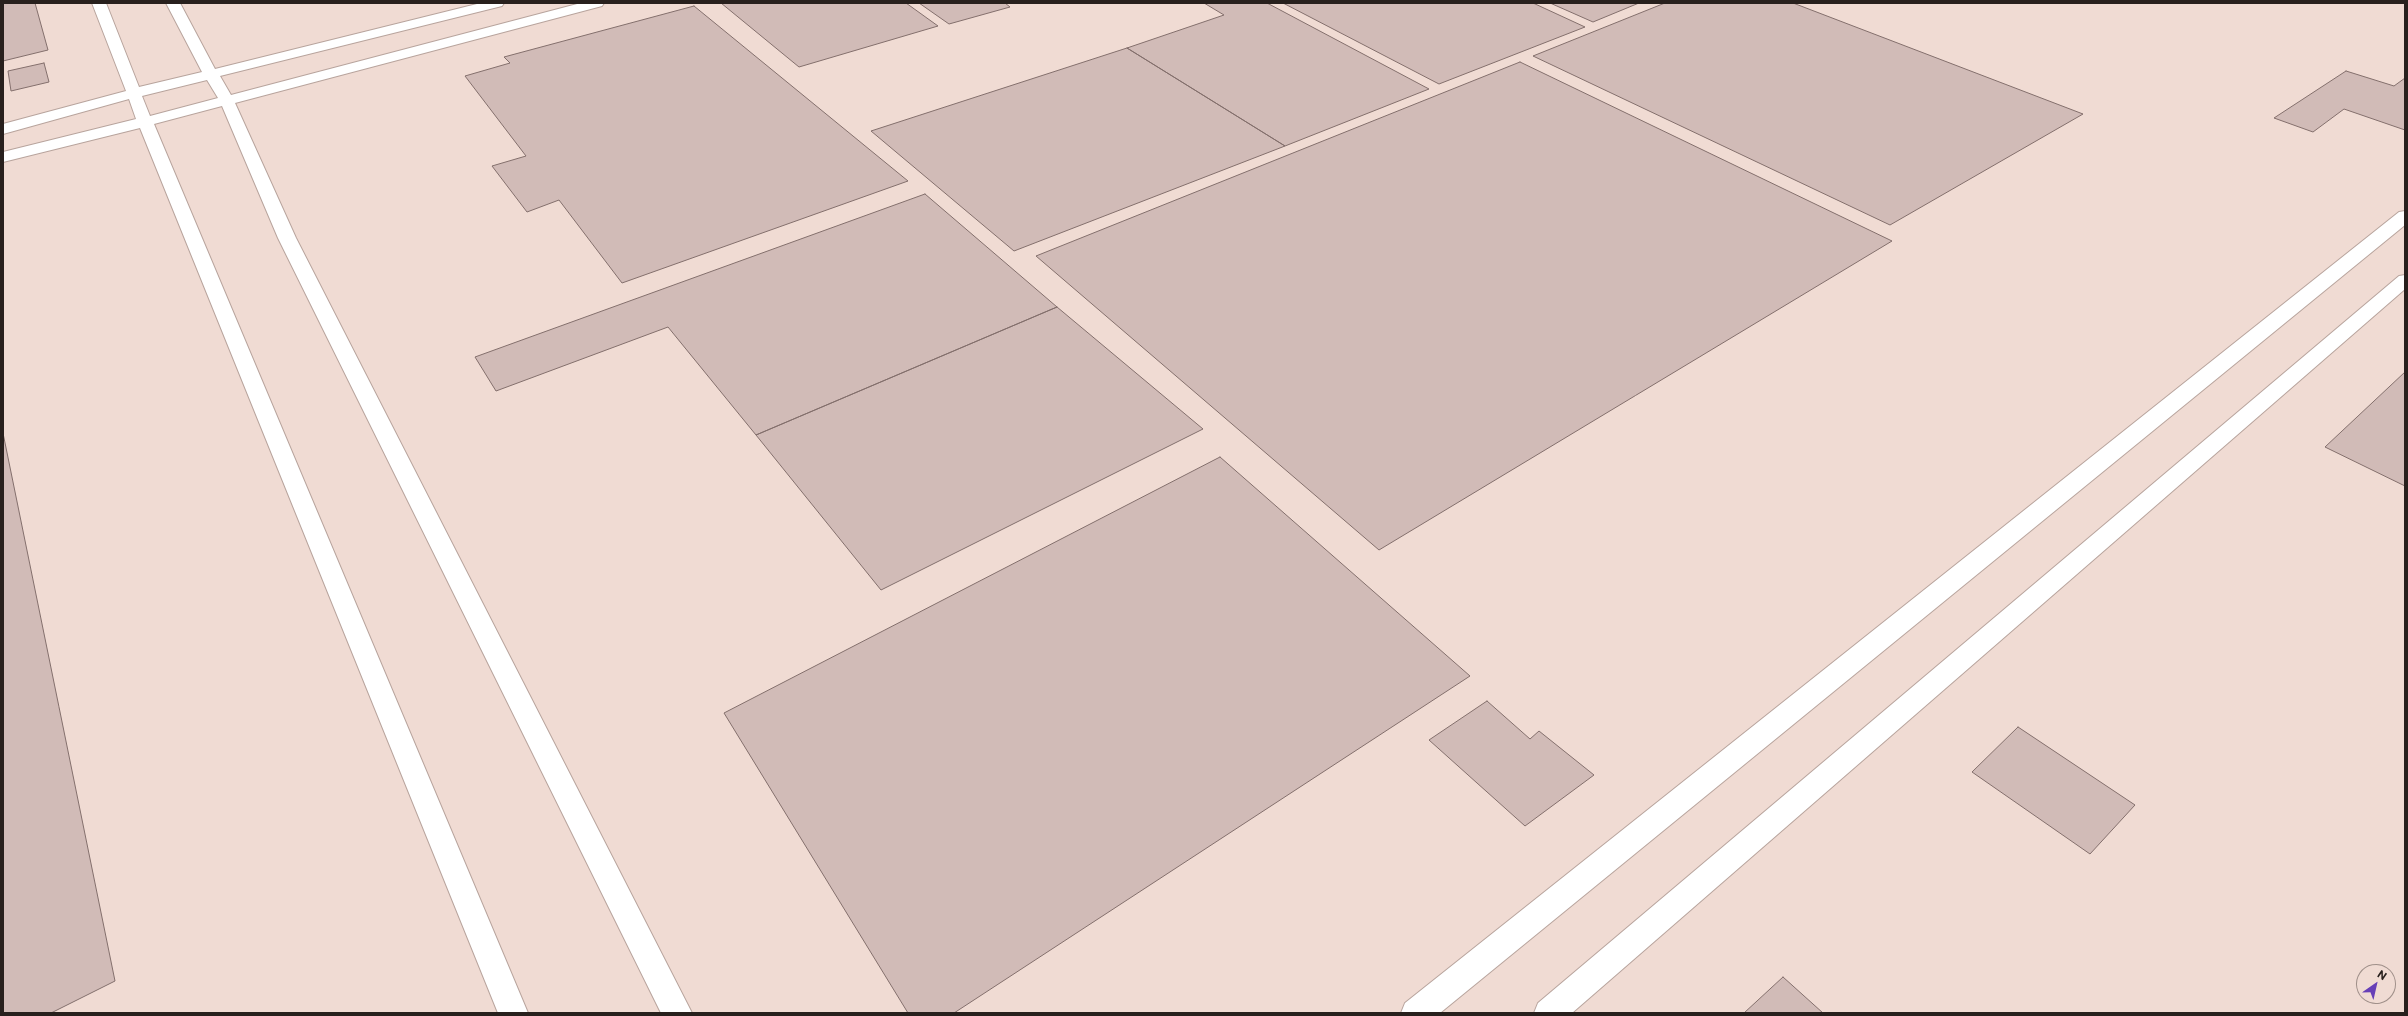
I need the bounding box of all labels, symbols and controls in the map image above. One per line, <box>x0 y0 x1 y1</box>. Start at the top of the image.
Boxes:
north arrow <box>2356 964 2396 1004</box>
text: N <box>2375 967 2389 982</box>

